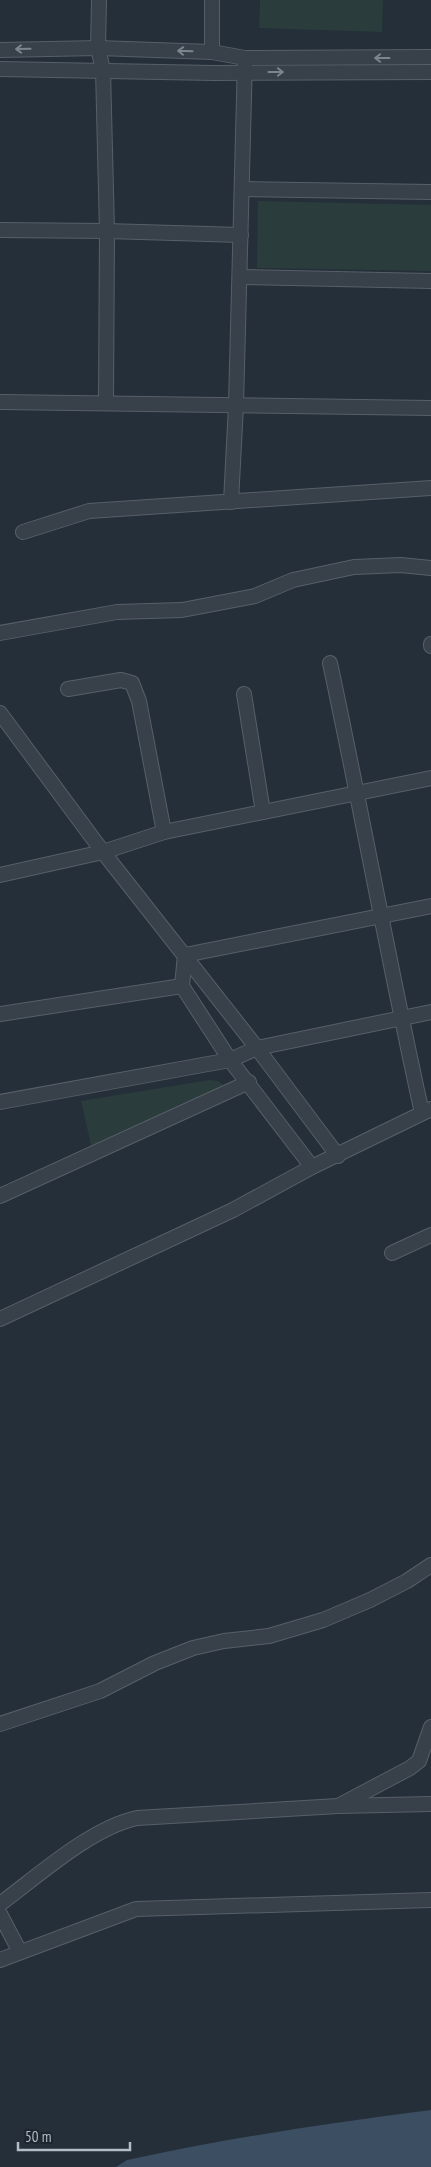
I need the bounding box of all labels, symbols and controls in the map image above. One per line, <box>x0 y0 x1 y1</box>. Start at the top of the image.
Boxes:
one-way arrow <box>15 45 31 54</box>
one-way arrow <box>178 47 194 56</box>
one-way arrow <box>375 53 391 63</box>
one-way arrow <box>268 67 284 77</box>
scale bar <box>18 2120 130 2152</box>
text: 50 m <box>25 2127 51 2146</box>

